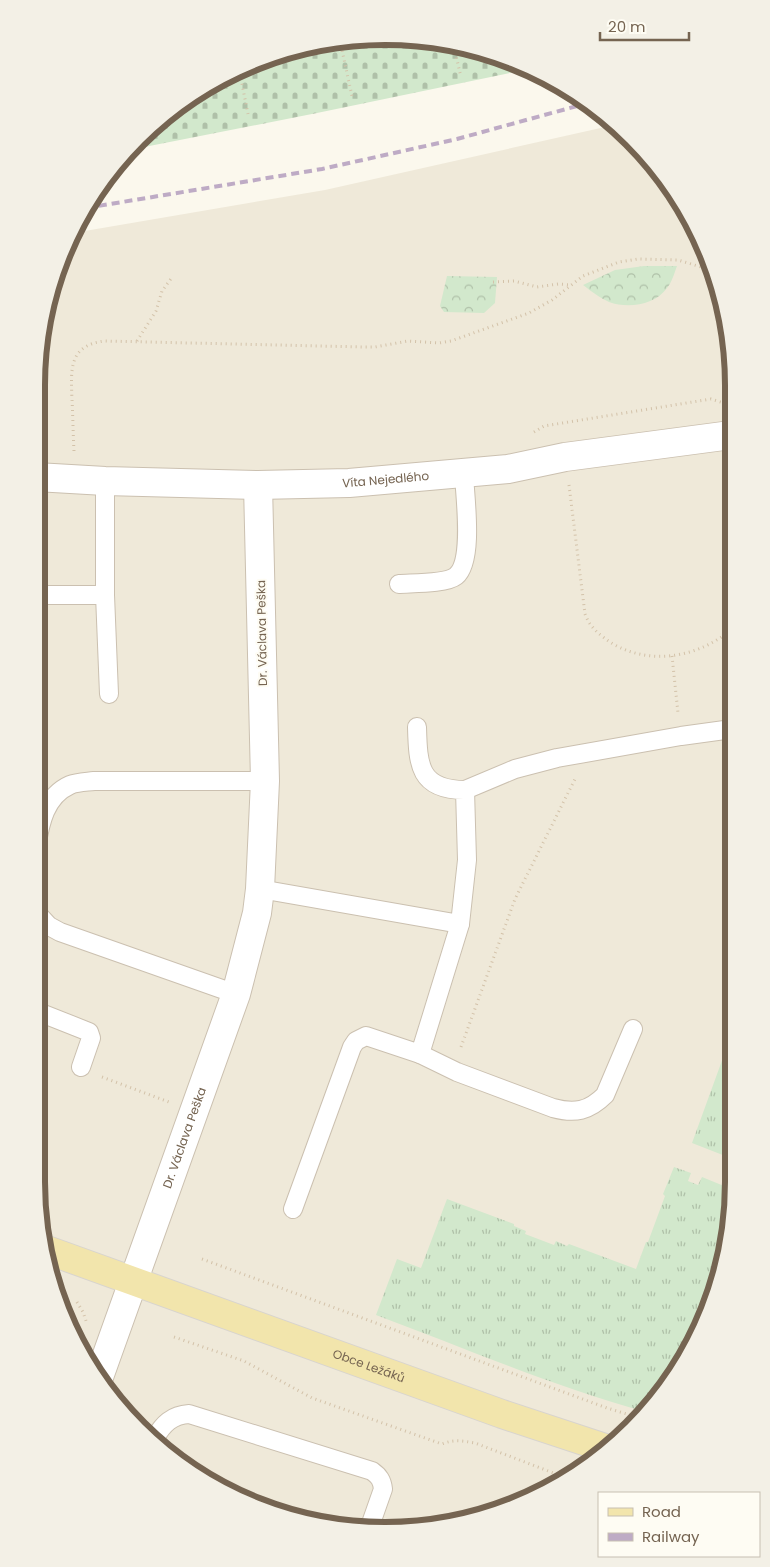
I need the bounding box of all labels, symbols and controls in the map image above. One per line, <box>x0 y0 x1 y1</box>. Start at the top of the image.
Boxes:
scale bar <box>600 10 689 42</box>
text: 20 m <box>608 16 646 37</box>
street label: Víta Nejedlého <box>342 467 430 491</box>
street label: Dr. Václava Peška <box>252 580 271 686</box>
street label: Dr. Václava Peška <box>158 1085 210 1191</box>
street label: Obce Ležáků <box>330 1345 407 1386</box>
legend <box>598 1492 760 1557</box>
text: Road <box>642 1501 681 1522</box>
text: Railway <box>642 1526 700 1547</box>

